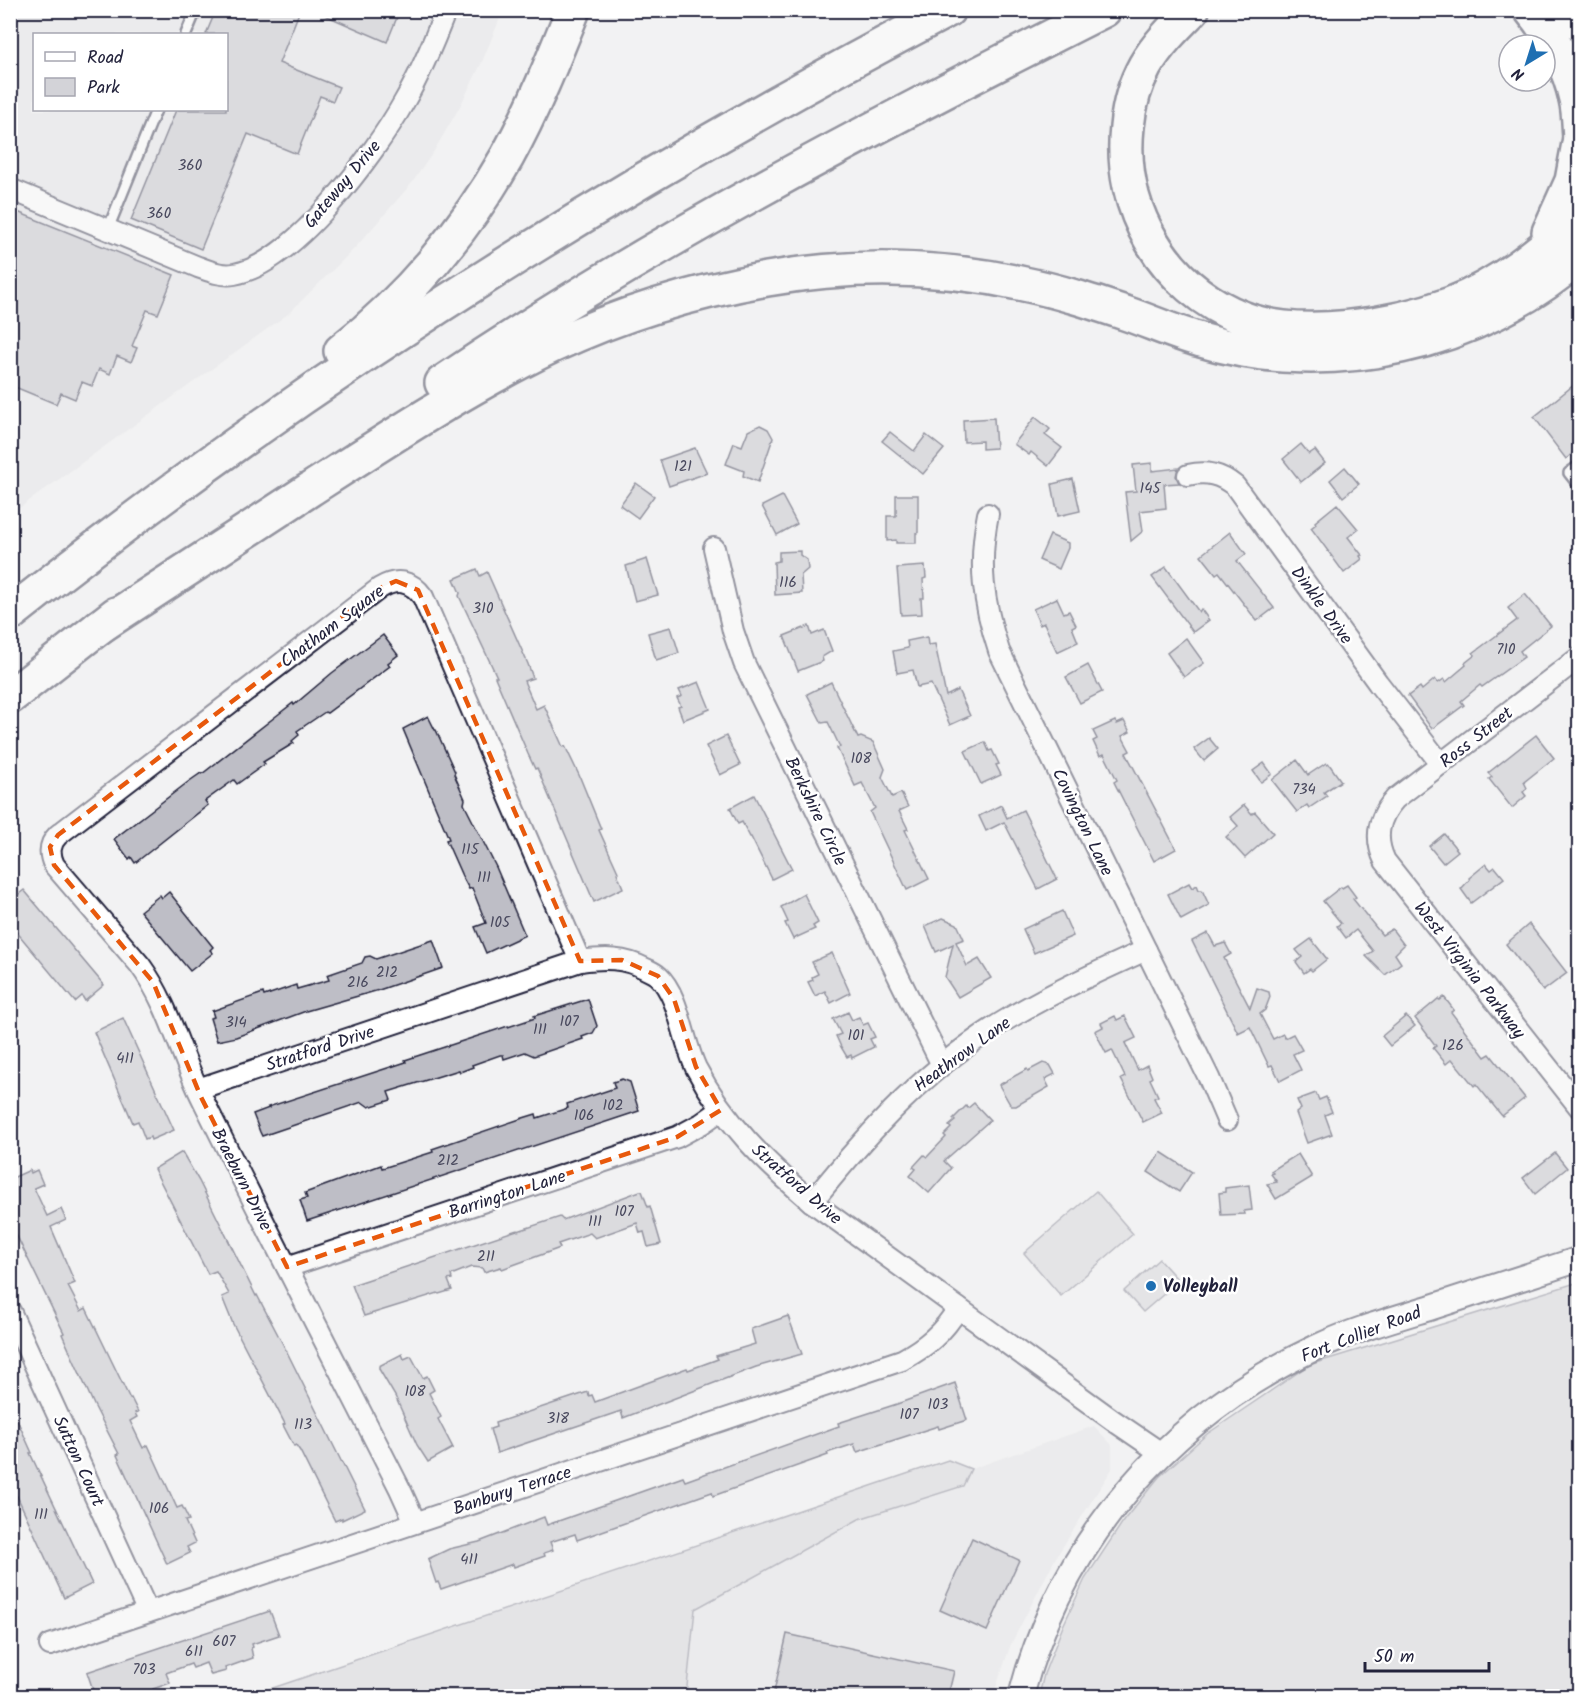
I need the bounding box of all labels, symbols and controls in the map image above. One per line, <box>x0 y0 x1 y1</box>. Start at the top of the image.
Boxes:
legend <box>33 33 228 111</box>
north arrow <box>1497 33 1557 93</box>
text: Road <box>87 44 124 73</box>
text: N <box>1507 61 1530 87</box>
text: Park <box>87 74 120 103</box>
street label: Gateway Drive <box>297 134 389 236</box>
house number: 360 <box>178 154 203 178</box>
house number: 360 <box>147 202 172 226</box>
house number: 121 <box>674 455 692 479</box>
house number: 145 <box>1139 477 1161 501</box>
street label: Dinkle Drive <box>1282 560 1359 651</box>
house number: 116 <box>779 571 797 595</box>
street label: Chatham Square <box>274 578 391 676</box>
house number: 310 <box>473 597 494 621</box>
house number: 710 <box>1496 638 1516 662</box>
street label: Ross Street <box>1434 699 1521 776</box>
house number: 108 <box>850 747 873 771</box>
street label: Berkshire Circle <box>776 752 854 871</box>
street label: Covington Lane <box>1043 764 1120 882</box>
house number: 734 <box>1292 778 1316 802</box>
house number: 115 <box>461 838 480 862</box>
house number: 111 <box>477 866 491 890</box>
street label: West Virginia Parkway <box>1406 896 1532 1046</box>
house number: 105 <box>490 911 511 935</box>
house number: 212 <box>376 961 398 985</box>
house number: 216 <box>347 971 369 995</box>
house number: 107 <box>559 1010 580 1034</box>
street label: Heathrow Lane <box>908 1010 1018 1101</box>
house number: 314 <box>225 1011 247 1035</box>
street label: Stratford Drive <box>262 1018 378 1081</box>
house number: 111 <box>533 1018 547 1042</box>
house number: 101 <box>848 1024 865 1048</box>
house number: 126 <box>1442 1034 1464 1058</box>
house number: 411 <box>116 1047 134 1071</box>
house number: 102 <box>603 1094 623 1118</box>
house number: 106 <box>574 1104 594 1128</box>
street label: Braeburn Drive <box>202 1123 279 1236</box>
street label: Stratford Drive <box>744 1137 848 1233</box>
house number: 212 <box>437 1149 459 1173</box>
street label: Barrington Lane <box>445 1163 570 1228</box>
house number: 107 <box>614 1200 635 1224</box>
house number: 111 <box>588 1210 602 1234</box>
house number: 211 <box>477 1245 495 1269</box>
place label: Volleyball <box>1163 1273 1238 1302</box>
marker: Volleyball <box>1144 1279 1158 1293</box>
street label: Fort Collier Road <box>1297 1299 1427 1372</box>
house number: 108 <box>404 1380 427 1404</box>
house number: 103 <box>928 1393 949 1417</box>
house number: 107 <box>899 1403 920 1427</box>
house number: 318 <box>547 1407 570 1431</box>
street label: Sutton Court <box>44 1411 112 1513</box>
house number: 113 <box>294 1413 312 1437</box>
street label: Banbury Terrace <box>449 1459 576 1524</box>
house number: 106 <box>149 1497 169 1521</box>
house number: 111 <box>34 1503 48 1527</box>
house number: 411 <box>460 1548 478 1572</box>
house number: 607 <box>213 1630 236 1654</box>
scale bar <box>1365 1635 1490 1673</box>
house number: 611 <box>185 1640 203 1664</box>
text: 50 m <box>1374 1643 1414 1672</box>
house number: 703 <box>133 1658 156 1682</box>

